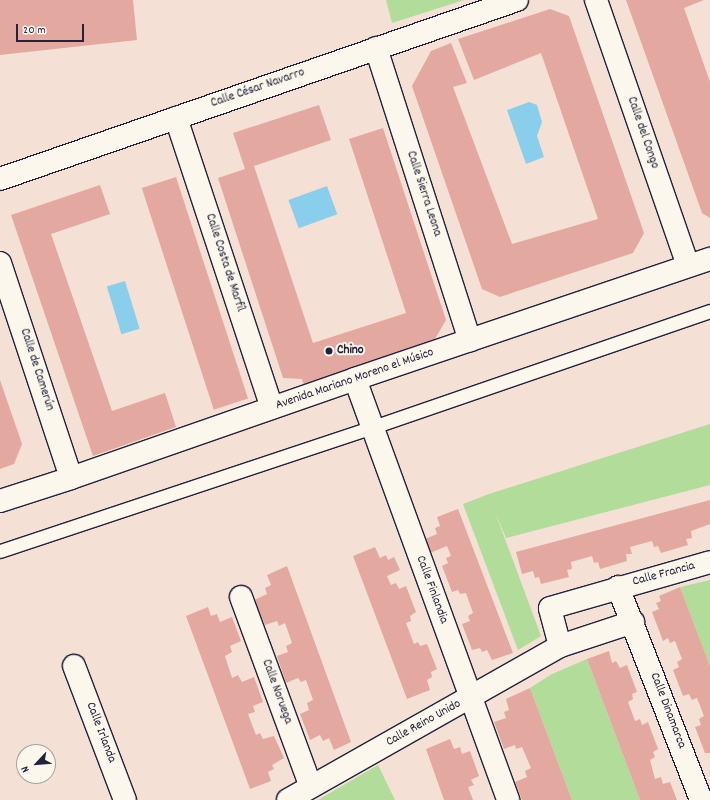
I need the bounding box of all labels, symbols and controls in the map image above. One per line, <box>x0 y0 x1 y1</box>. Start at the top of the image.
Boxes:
scale bar <box>18 16 86 42</box>
text: 20 m <box>23 22 46 39</box>
street label: Calle César Navarro <box>209 66 307 112</box>
street label: Calle del Congo <box>622 95 662 171</box>
street label: Calle Sierra Leona <box>402 149 444 239</box>
street label: Calle Costa de Marfíl <box>201 212 247 314</box>
street label: Calle de Camerún <box>15 327 57 413</box>
place label: Chino <box>337 343 364 359</box>
street label: Avenida Mariano Moreno el Músico <box>274 346 436 414</box>
marker: Chino <box>324 346 334 356</box>
street label: Calle Finlandia <box>411 554 451 626</box>
street label: Calle Francia <box>631 559 697 591</box>
street label: Calle Noruega <box>257 658 295 726</box>
street label: Calle Dinamarca <box>645 671 689 751</box>
street label: Calle Reino Unido <box>384 697 464 751</box>
street label: Calle Irlanda <box>81 700 119 766</box>
north arrow <box>16 744 56 784</box>
text: N <box>18 763 34 775</box>

